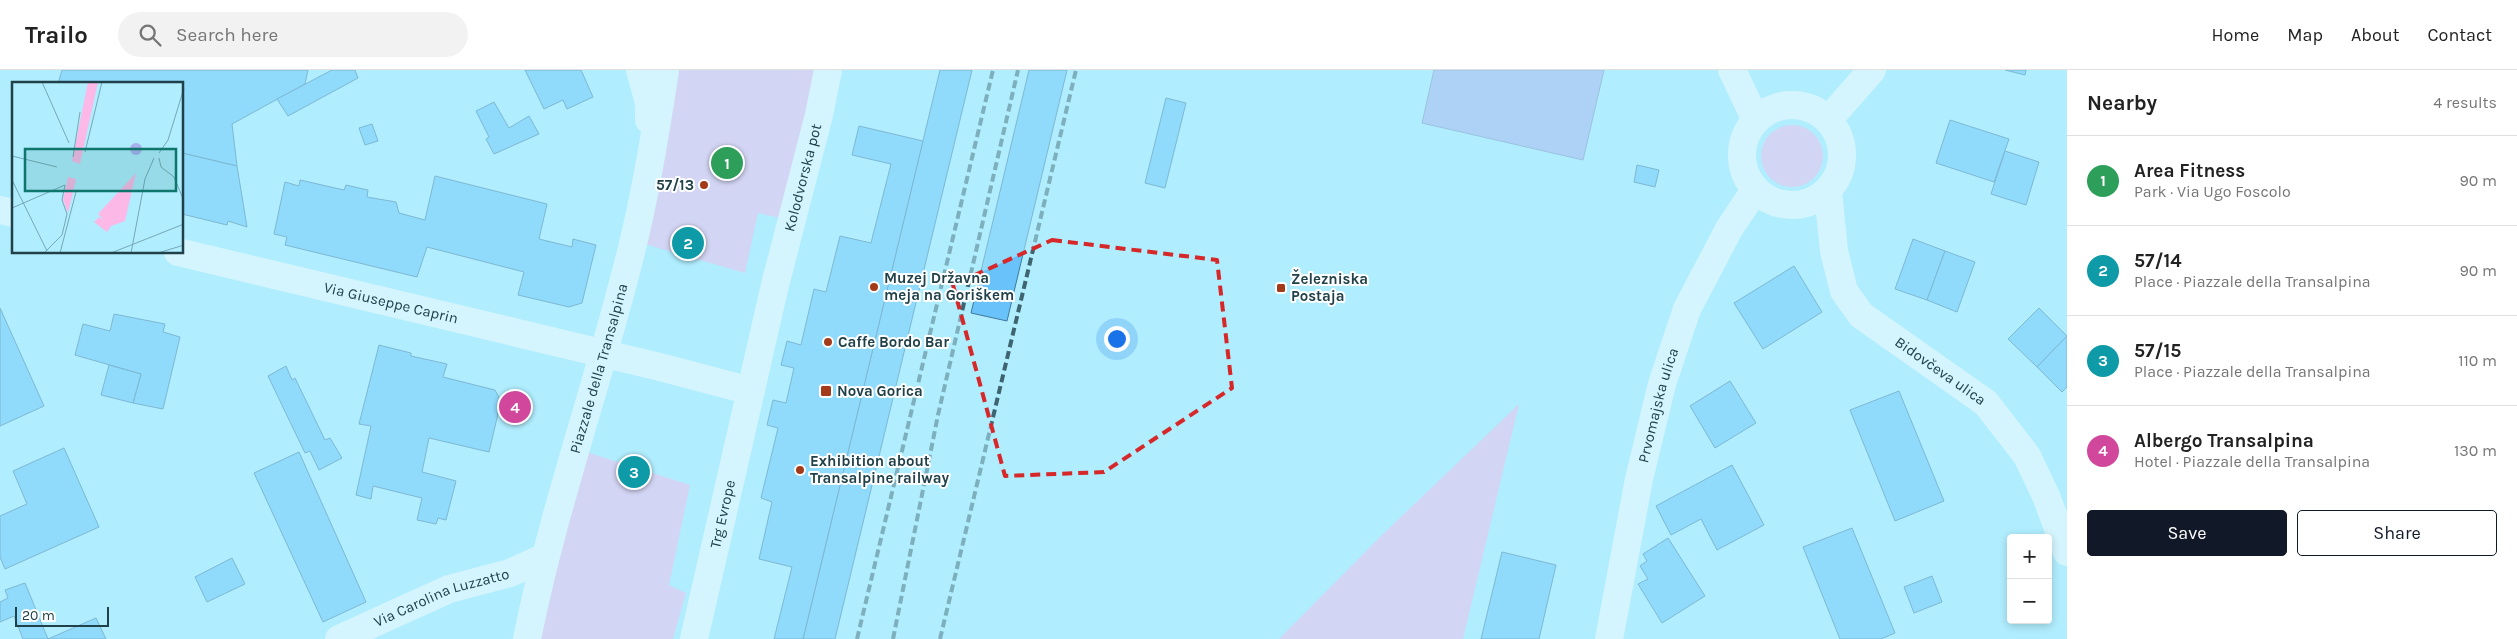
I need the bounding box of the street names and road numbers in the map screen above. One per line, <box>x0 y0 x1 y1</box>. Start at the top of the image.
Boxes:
street label: Kolodvorska pot <box>780 122 825 233</box>
street label: Via Giuseppe Caprin <box>322 278 460 328</box>
street label: Piazzale della Transalpina <box>566 282 632 456</box>
street label: Bidovčeva ulica <box>1891 333 1989 409</box>
street label: Prvomajska ulica <box>1634 345 1682 465</box>
street label: Trg Evrope <box>706 478 739 550</box>
street label: Via Carolina Luzzatto <box>371 565 511 631</box>

